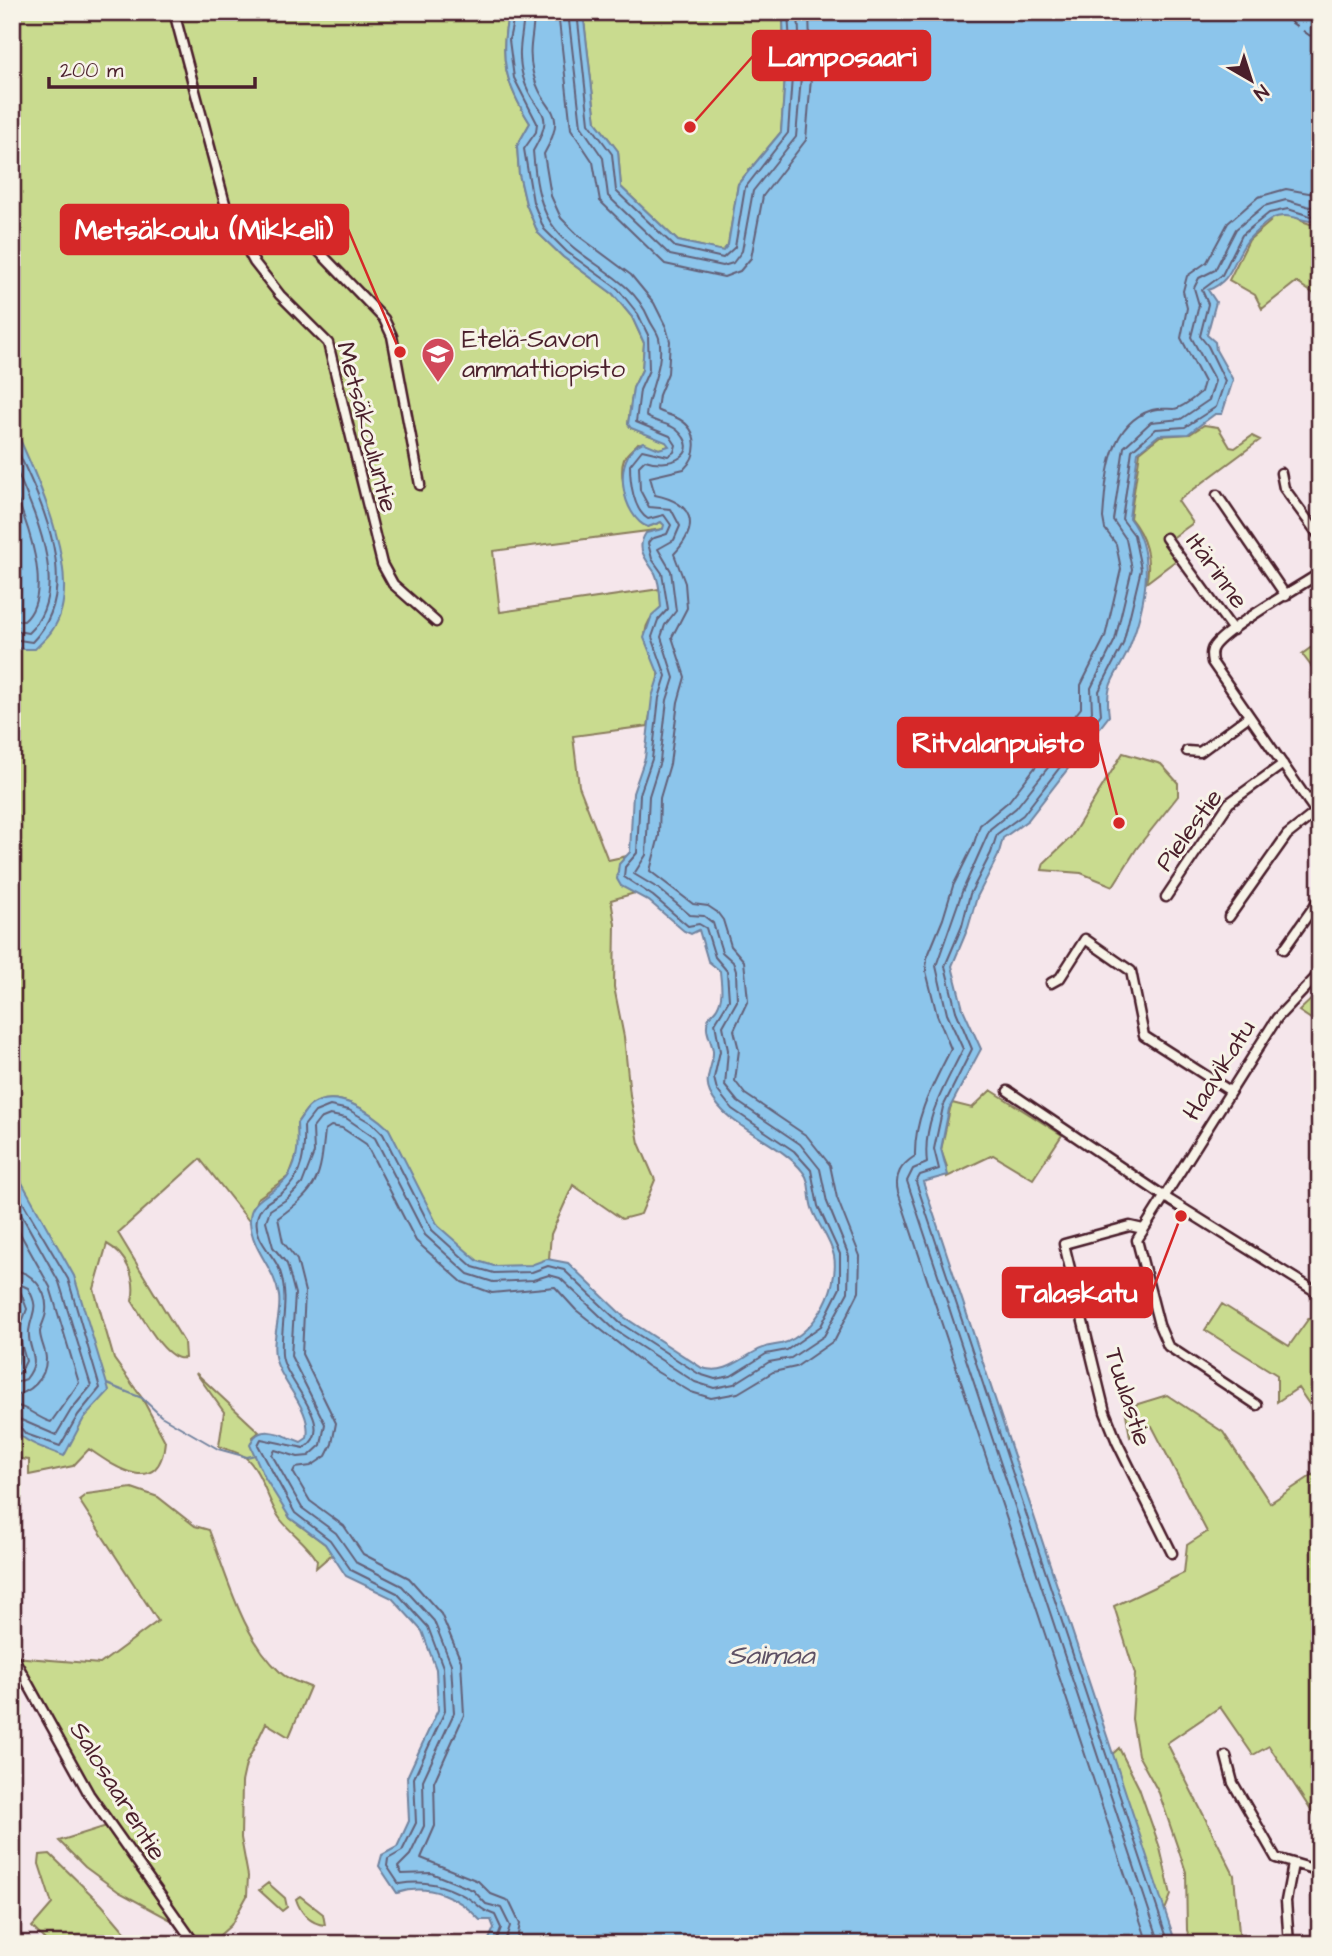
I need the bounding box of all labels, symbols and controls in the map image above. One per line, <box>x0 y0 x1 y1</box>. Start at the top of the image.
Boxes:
callout: Lamposaari <box>753 31 930 80</box>
text: Lamposaari <box>768 38 917 78</box>
scale bar <box>49 46 256 90</box>
north arrow <box>1216 46 1286 116</box>
text: 200 m <box>60 56 124 85</box>
text: N <box>1248 78 1274 106</box>
callout: Metsäkoulu (Mikkeli) <box>61 205 348 254</box>
text: Metsäkoulu (Mikkeli) <box>75 211 334 250</box>
place label: Etelä-Savon ammattiopisto <box>462 321 625 387</box>
school or university icon: Etelä-Savon ammattiopisto <box>419 335 457 384</box>
street label: Metsäkouluntie <box>327 338 407 516</box>
street label: Itärinne <box>1177 526 1257 616</box>
callout: Ritvalanpuisto <box>898 718 1098 767</box>
text: Ritvalanpuisto <box>912 724 1084 764</box>
street label: Pielestie <box>1147 781 1231 879</box>
street label: Haavikatu <box>1174 1013 1264 1127</box>
callout: Talaskatu <box>1003 1268 1152 1317</box>
text: Talaskatu <box>1015 1274 1138 1313</box>
street label: Tuulastie <box>1095 1343 1161 1451</box>
water label: Saimaa <box>728 1636 816 1675</box>
street label: Salosaarentie <box>61 1714 175 1868</box>

